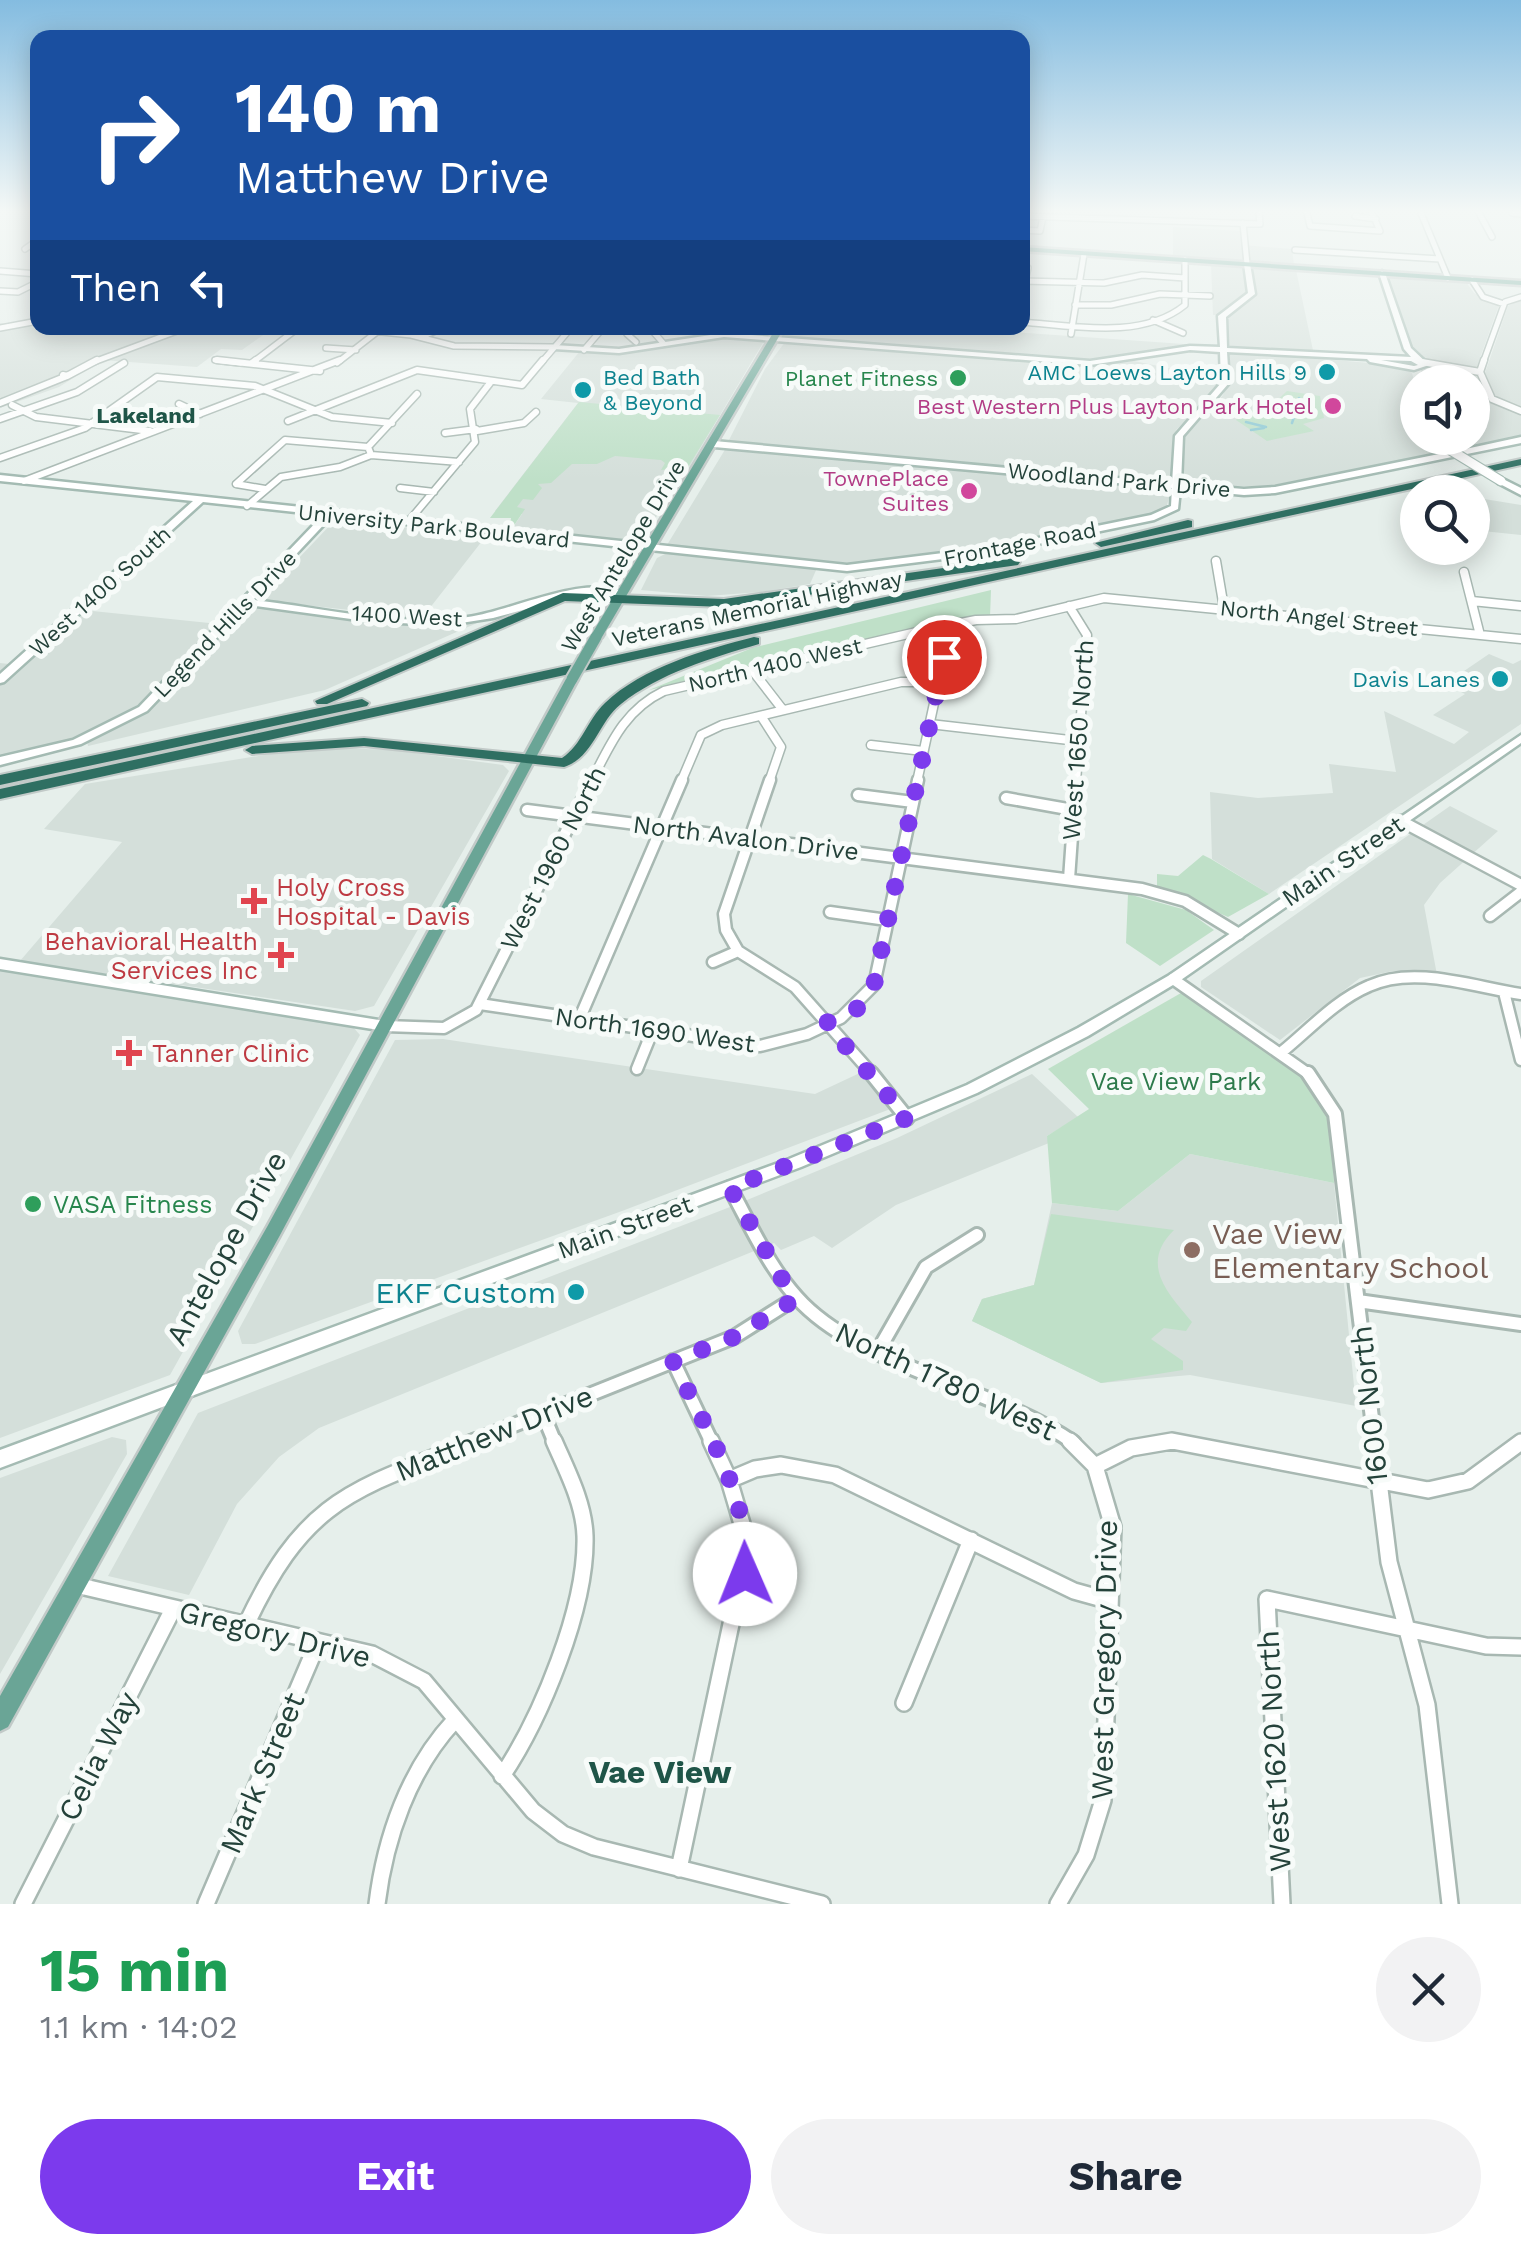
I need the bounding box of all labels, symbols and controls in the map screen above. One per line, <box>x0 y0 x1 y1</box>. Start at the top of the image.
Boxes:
text: 140 m <box>235 67 441 149</box>
icon: right <box>70 70 200 200</box>
text: Matthew Drive <box>235 151 550 204</box>
icon: left <box>181 260 236 315</box>
text: Then <box>70 266 161 310</box>
place label: AMC Loews Layton Hills 9 <box>1027 360 1307 385</box>
marker: AMC Loews Layton Hills 9 <box>1316 361 1338 383</box>
place label: Bed Bath & Beyond <box>603 365 703 415</box>
map controls <box>1400 365 1490 565</box>
button: sound <box>1400 365 1490 455</box>
place label: Planet Fitness <box>785 366 938 391</box>
marker: Planet Fitness <box>947 367 969 389</box>
marker: Bed Bath & Beyond <box>572 379 594 401</box>
place label: Best Western Plus Layton Park Hotel <box>917 394 1313 419</box>
marker: Best Western Plus Layton Park Hotel <box>1322 395 1344 417</box>
district label: Lakeland <box>96 403 196 428</box>
street label: West Antelope Drive <box>556 456 690 656</box>
street label: Woodland Park Drive <box>1006 458 1232 502</box>
place label: TownePlace Suites <box>823 466 949 516</box>
button: search <box>1400 475 1490 565</box>
marker: TownePlace Suites <box>958 480 980 502</box>
street label: University Park Boulevard <box>297 499 571 553</box>
street label: Frontage Road <box>941 517 1099 571</box>
street label: West 1400 South <box>24 521 176 661</box>
street label: Legend Hills Drive <box>149 546 301 702</box>
street label: Veterans Memorial Highway <box>610 566 905 652</box>
street label: North Angel Street <box>1219 595 1419 641</box>
street label: 1400 West <box>351 601 463 631</box>
pin <box>902 615 987 700</box>
icon: arrive <box>917 630 972 685</box>
street label: North 1400 West <box>686 633 864 697</box>
street label: West 1650 North <box>1057 639 1099 841</box>
place label: Davis Lanes <box>1352 667 1480 692</box>
marker: Davis Lanes <box>1489 668 1511 690</box>
street label: West 1960 North <box>494 761 612 955</box>
street label: Main Street <box>1276 809 1410 913</box>
street label: North Avalon Drive <box>631 810 861 866</box>
place label: Holy Cross Hospital - Davis <box>276 873 470 931</box>
marker: Holy Cross Hospital - Davis <box>241 888 267 914</box>
place label: Behavioral Health Services Inc <box>44 927 258 985</box>
marker: Behavioral Health Services Inc <box>268 942 294 968</box>
street label: North 1690 West <box>553 1002 757 1058</box>
place label: Tanner Clinic <box>152 1039 310 1068</box>
marker: Tanner Clinic <box>116 1040 142 1066</box>
park label: Vae View Park <box>1091 1067 1261 1096</box>
street label: Antelope Drive <box>158 1145 294 1351</box>
street label: Main Street <box>554 1189 697 1265</box>
place label: VASA Fitness <box>53 1190 212 1219</box>
marker: VASA Fitness <box>22 1193 44 1215</box>
place label: Vae View Elementary School <box>1212 1216 1488 1285</box>
marker: Vae View Elementary School <box>1181 1239 1203 1261</box>
place label: EKF Custom <box>375 1275 556 1310</box>
marker: EKF Custom <box>565 1281 587 1303</box>
street label: North 1780 West <box>830 1314 1063 1448</box>
street label: 1600 North <box>1343 1324 1395 1486</box>
street label: Matthew Drive <box>390 1377 598 1489</box>
street label: West Gregory Drive <box>1084 1520 1124 1800</box>
position arrow <box>693 1522 797 1626</box>
street label: Gregory Drive <box>175 1593 375 1675</box>
street label: West 1620 North <box>1250 1629 1298 1873</box>
street label: Celia Way <box>51 1685 146 1826</box>
street label: Mark Street <box>212 1687 312 1859</box>
district label: Vae View <box>588 1753 732 1791</box>
text: 15 min <box>40 1935 229 2006</box>
button: close <box>1376 1937 1481 2042</box>
text: 1.1 km · 14:02 <box>40 2008 238 2046</box>
button: Exit <box>40 2119 751 2234</box>
button: Share <box>771 2119 1481 2234</box>

